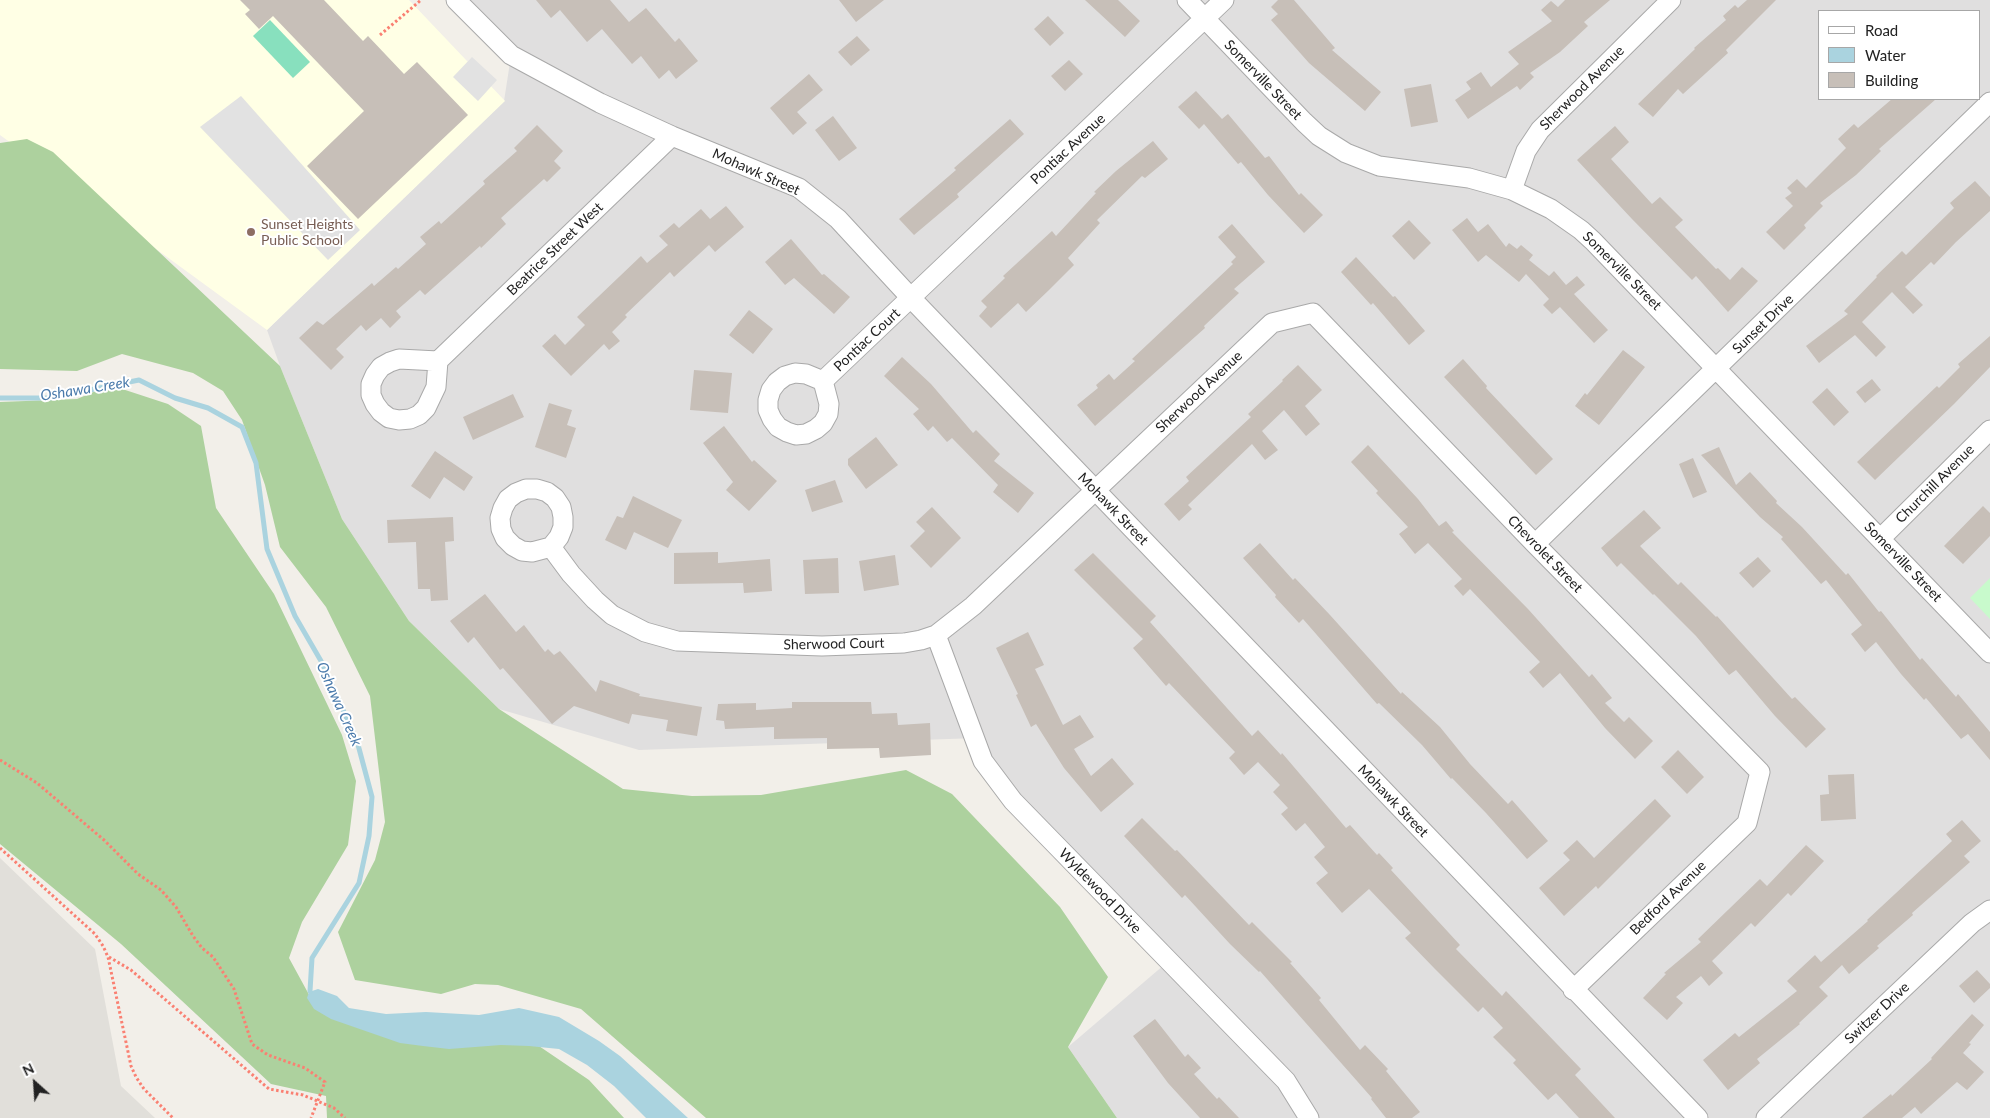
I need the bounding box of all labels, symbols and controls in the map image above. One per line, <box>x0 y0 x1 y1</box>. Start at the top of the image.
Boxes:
legend <box>1818 10 1980 100</box>
text: Road <box>1865 21 1898 39</box>
street label: Somerville Street <box>1221 37 1305 123</box>
street label: Sherwood Avenue <box>1536 42 1628 134</box>
text: Water <box>1865 46 1906 64</box>
text: Building <box>1865 71 1918 89</box>
street label: Pontiac Avenue <box>1027 110 1109 188</box>
street label: Mohawk Street <box>710 145 802 199</box>
street label: Beatrice Street West <box>504 199 606 299</box>
place label: Sunset Heights Public School <box>261 216 353 248</box>
marker: Sunset Heights Public School <box>245 226 257 238</box>
street label: Somerville Street <box>1579 228 1665 314</box>
street label: Sunset Drive <box>1729 291 1797 357</box>
street label: Pontiac Court <box>830 305 904 375</box>
street label: Sherwood Avenue <box>1152 348 1246 436</box>
water label: Oshawa Creek <box>39 373 131 405</box>
street label: Churchill Avenue <box>1892 441 1978 527</box>
street label: Mohawk Street <box>1074 469 1152 549</box>
street label: Chevrolet Street <box>1504 512 1586 596</box>
street label: Somerville Street <box>1861 519 1945 605</box>
street label: Sherwood Court <box>783 635 885 653</box>
water label: Oshawa Creek <box>312 659 366 749</box>
street label: Mohawk Street <box>1354 761 1432 841</box>
street label: Wyldewood Drive <box>1055 845 1145 937</box>
street label: Bedford Avenue <box>1626 857 1710 939</box>
street label: Switzer Drive <box>1841 979 1913 1047</box>
north arrow <box>10 1058 60 1108</box>
text: N <box>20 1059 37 1079</box>

